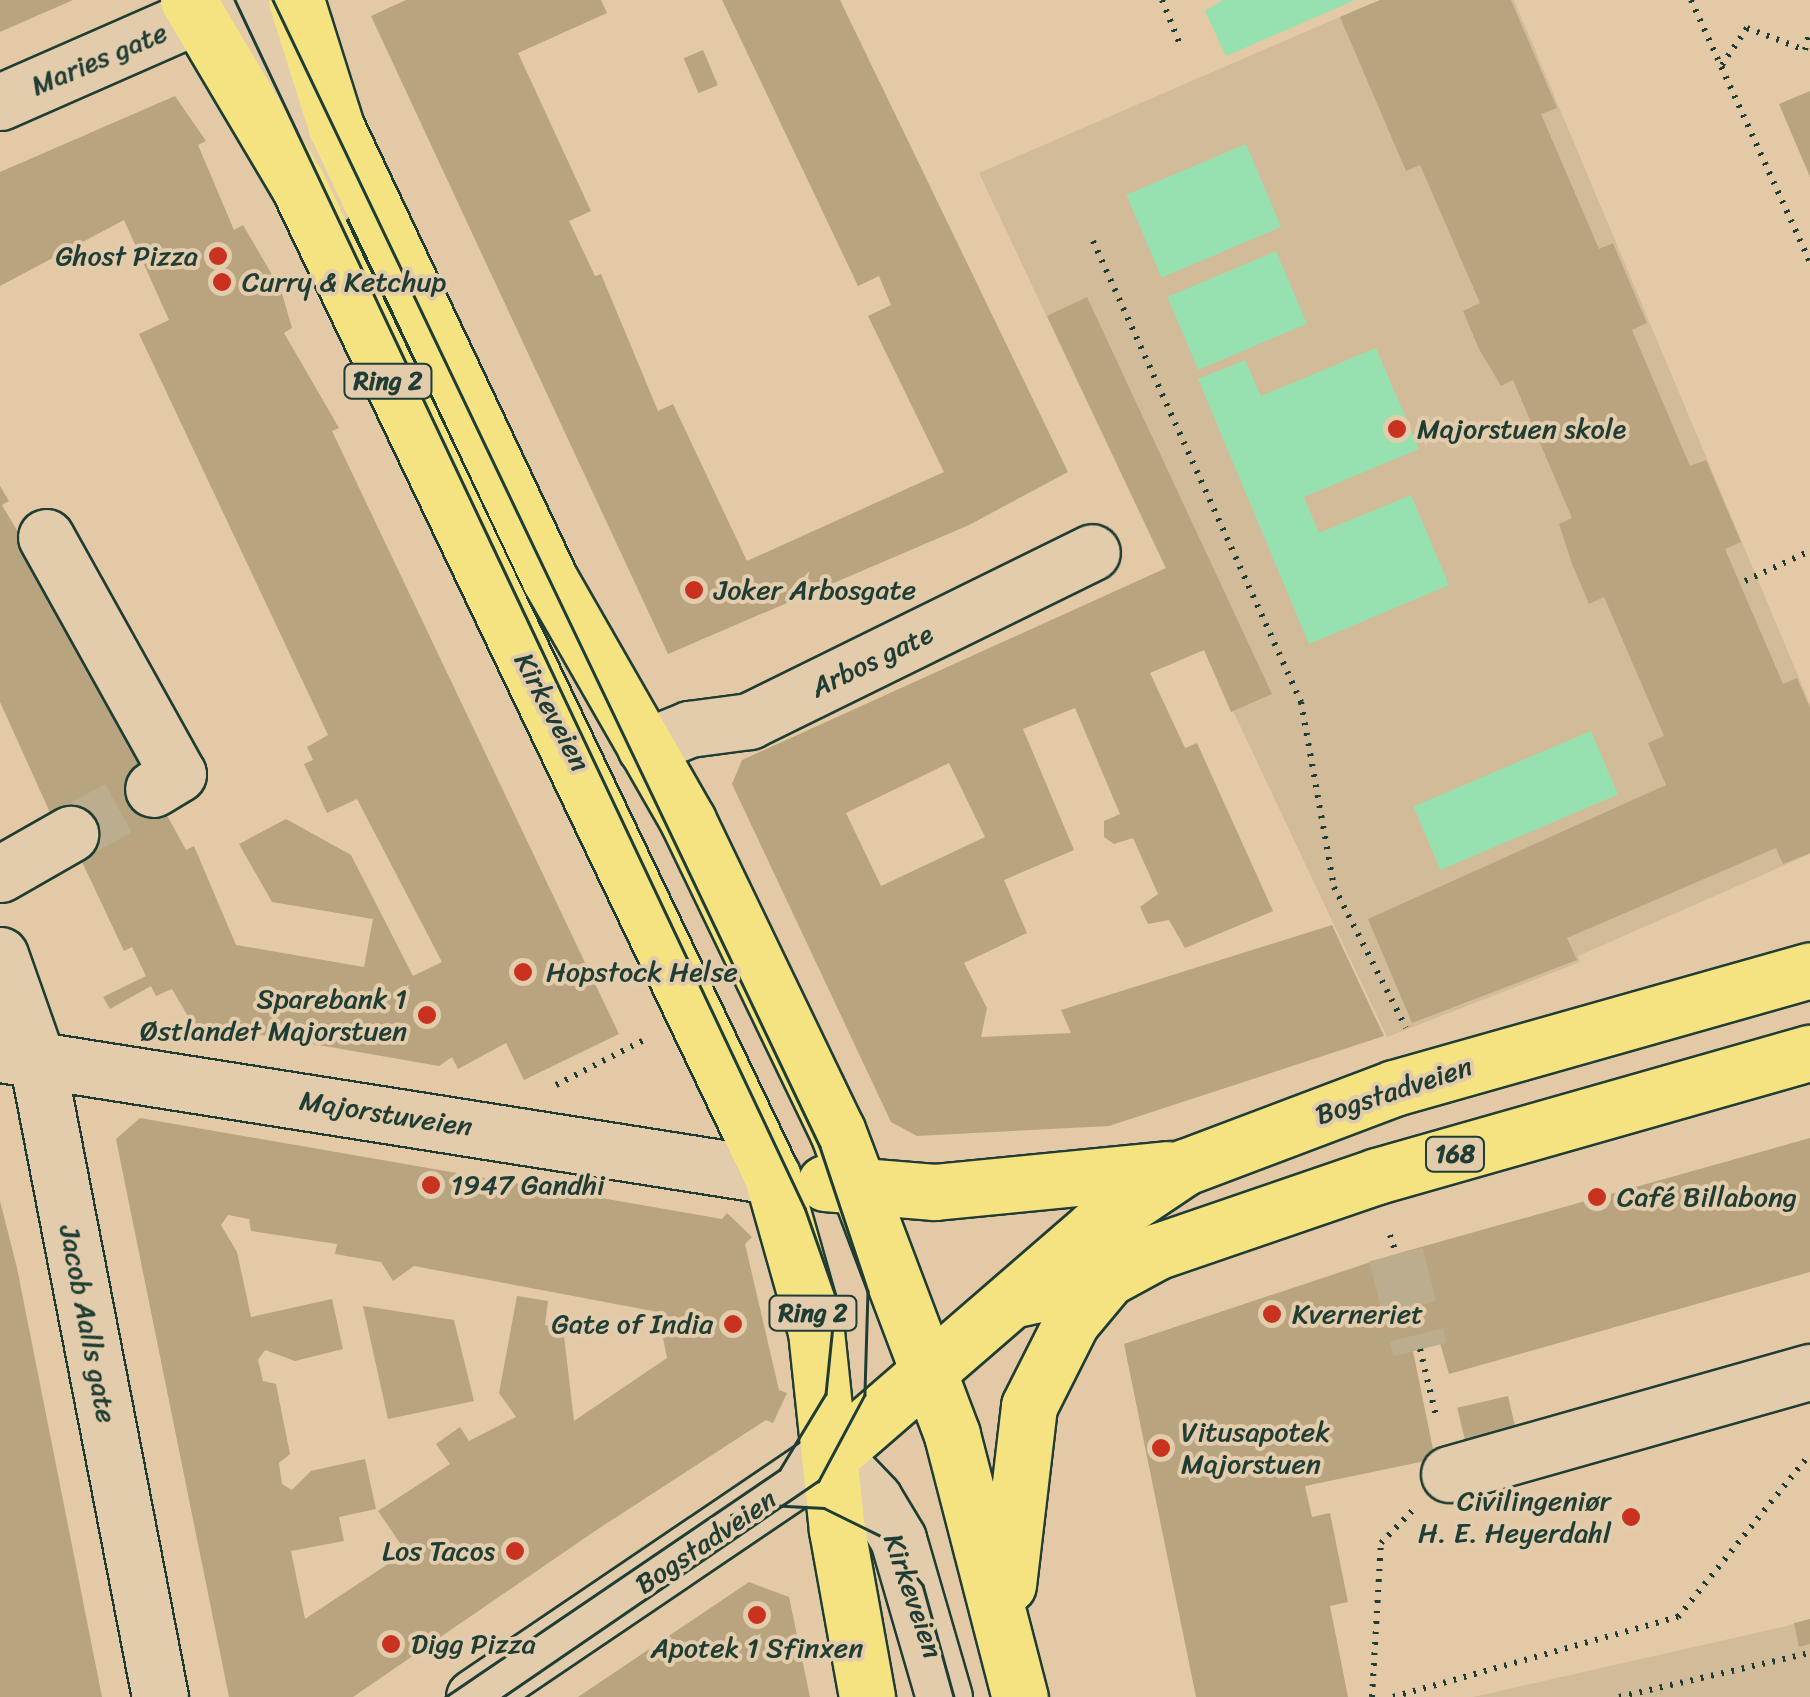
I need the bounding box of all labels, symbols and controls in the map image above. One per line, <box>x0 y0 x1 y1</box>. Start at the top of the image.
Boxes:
street label: Maries gate <box>26 15 172 103</box>
place label: Ghost Pizza <box>55 239 198 273</box>
marker: Ghost Pizza <box>207 245 229 267</box>
place label: Curry & Ketchup <box>242 265 446 299</box>
marker: Curry & Ketchup <box>211 271 233 293</box>
road number: Ring 2 <box>343 361 433 401</box>
place label: Majorstuen skole <box>1417 412 1629 446</box>
marker: Majorstuen skole <box>1386 418 1408 440</box>
place label: Joker Arbosgate <box>714 573 914 607</box>
marker: Joker Arbosgate <box>683 579 705 601</box>
street label: Arbos gate <box>805 617 939 705</box>
street label: Kirkeveien <box>507 647 597 777</box>
place label: Hopstock Helse <box>546 955 739 989</box>
marker: Hopstock Helse <box>510 959 536 985</box>
place label: Sparebank 1 Østlandet Majorstuen <box>139 982 407 1048</box>
marker: Sparebank 1 Østlandet Majorstuen <box>416 1004 438 1026</box>
street label: Bogstadveien <box>1311 1050 1477 1132</box>
street label: Majorstuveien <box>297 1084 475 1144</box>
road number: 168 <box>1425 1134 1485 1174</box>
place label: 1947 Gandhi <box>451 1168 605 1202</box>
marker: 1947 Gandhi <box>420 1174 442 1196</box>
place label: Café Billabong <box>1617 1180 1796 1214</box>
marker: Café Billabong <box>1586 1186 1608 1208</box>
street label: Jacob Aalls gate <box>52 1223 124 1425</box>
road number: Ring 2 <box>768 1293 858 1333</box>
place label: Kverneriet <box>1292 1297 1423 1331</box>
marker: Kverneriet <box>1261 1303 1283 1325</box>
place label: Gate of India <box>551 1307 713 1341</box>
marker: Gate of India <box>722 1313 744 1335</box>
place label: Vitusapotek Majorstuen <box>1181 1415 1330 1481</box>
marker: Vitusapotek Majorstuen <box>1150 1437 1172 1459</box>
street label: Bogstadveien <box>629 1483 783 1601</box>
place label: Civilingeniør H. E. Heyerdahl <box>1418 1484 1611 1550</box>
marker: Civilingeniør H. E. Heyerdahl <box>1620 1506 1642 1528</box>
street label: Kirkeveien <box>876 1529 950 1663</box>
place label: Los Tacos <box>380 1534 495 1568</box>
marker: Los Tacos <box>504 1540 526 1562</box>
marker: Apotek 1 Sfinxen <box>746 1604 768 1626</box>
place label: Digg Pizza <box>411 1627 536 1661</box>
place label: Apotek 1 Sfinxen <box>651 1631 863 1665</box>
marker: Digg Pizza <box>380 1633 402 1655</box>

